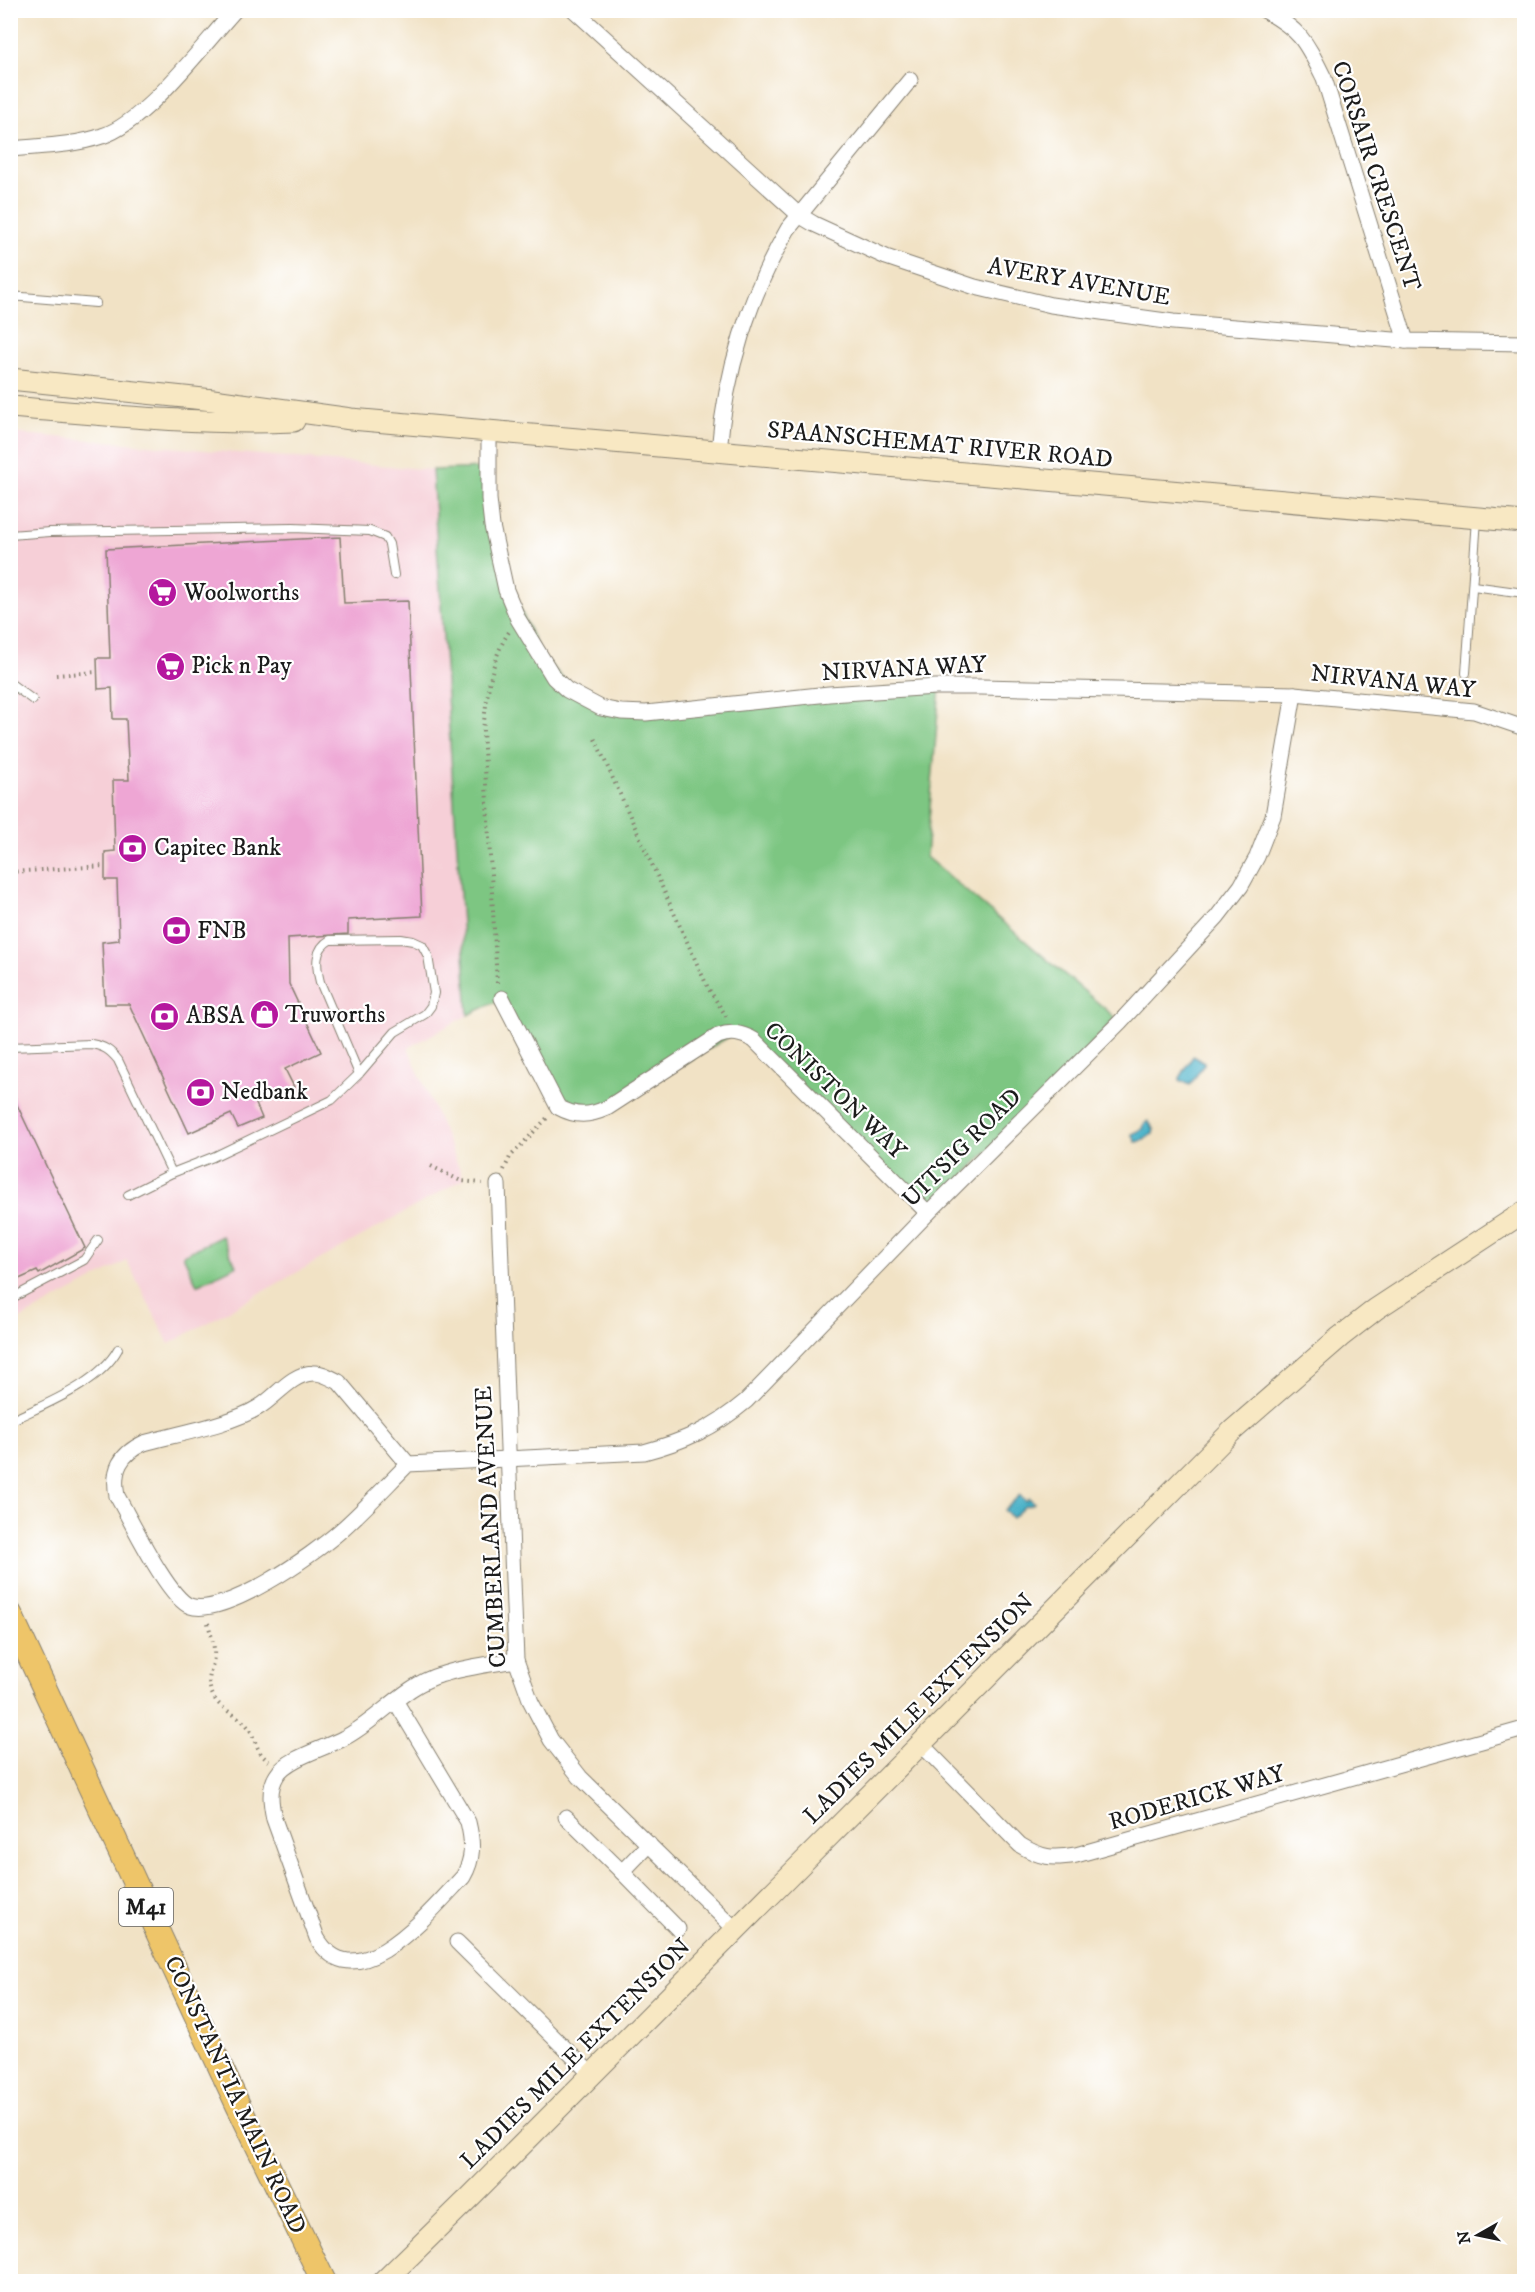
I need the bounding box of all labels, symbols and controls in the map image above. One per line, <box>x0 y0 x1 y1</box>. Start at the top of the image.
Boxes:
street label: CORSAIR CRESCENT <box>1325 57 1427 295</box>
street label: AVERY AVENUE <box>985 251 1173 313</box>
street label: SPAANSCHEMAT RIVER ROAD <box>766 415 1114 475</box>
supermarket icon: Woolworths <box>147 577 179 609</box>
place label: Woolworths <box>183 578 299 608</box>
supermarket icon: Pick n Pay <box>154 650 186 682</box>
street label: NIRVANA WAY <box>821 650 988 688</box>
place label: Pick n Pay <box>191 651 292 681</box>
street label: NIRVANA WAY <box>1309 658 1478 706</box>
bank icon: Capitec Bank <box>117 832 149 864</box>
place label: Capitec Bank <box>154 833 281 863</box>
bank icon: FNB <box>160 915 192 947</box>
place label: FNB <box>197 916 247 946</box>
shop icon: Truworths <box>248 999 280 1031</box>
bank icon: ABSA <box>149 1000 181 1032</box>
place label: Truworths <box>285 1000 385 1030</box>
place label: ABSA <box>186 1001 245 1031</box>
street label: CONISTON WAY <box>758 1016 913 1167</box>
bank icon: Nedbank <box>184 1076 216 1108</box>
place label: Nedbank <box>221 1077 308 1107</box>
street label: UITSIG ROAD <box>896 1082 1028 1214</box>
street label: CUMBERLAND AVENUE <box>469 1385 513 1669</box>
street label: LADIES MILE EXTENSION <box>797 1587 1041 1831</box>
street label: RODERICK WAY <box>1105 1758 1289 1837</box>
road number: M41 <box>119 1888 173 1926</box>
street label: LADIES MILE EXTENSION <box>454 1932 698 2176</box>
street label: CONSTANTIA MAIN ROAD <box>157 1951 313 2239</box>
north arrow <box>1448 2205 1508 2265</box>
text: N <box>1453 2229 1475 2245</box>

